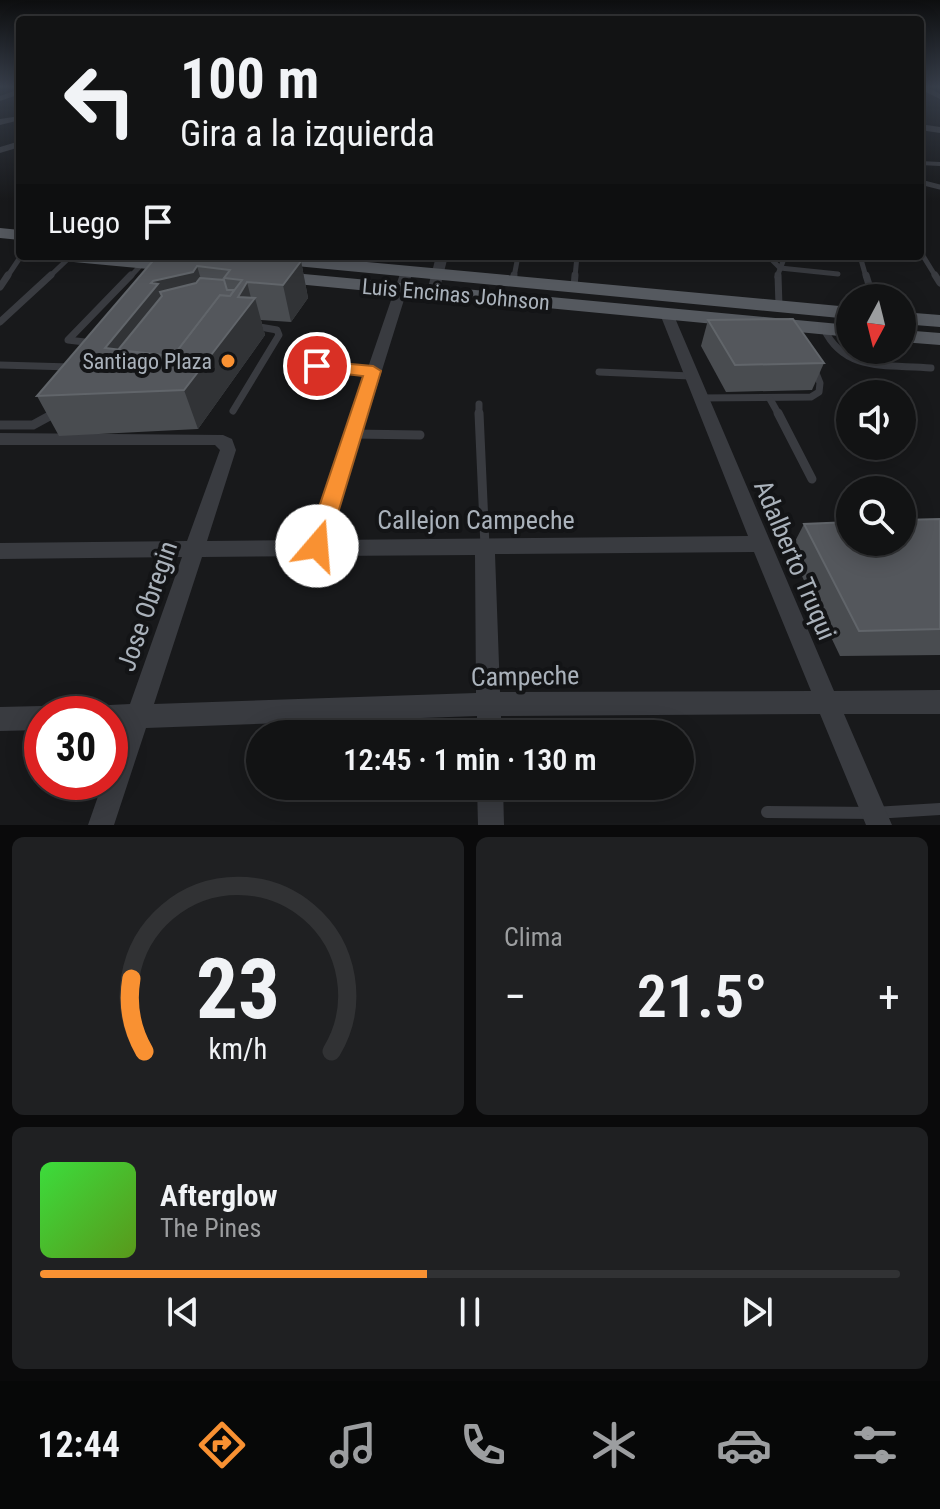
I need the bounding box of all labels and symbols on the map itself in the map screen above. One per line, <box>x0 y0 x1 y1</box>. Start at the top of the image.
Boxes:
street label: Luis Encinas Johnson <box>361 274 551 315</box>
north arrow <box>836 284 916 364</box>
pin <box>283 332 351 400</box>
place label: Santiago Plaza <box>82 349 212 374</box>
marker: Santiago Plaza <box>219 352 237 370</box>
street label: Adalberto Truqui <box>748 476 842 644</box>
position arrow <box>275 504 359 588</box>
street label: Callejon Campeche <box>377 505 575 535</box>
street label: Jose Obregin <box>111 537 183 675</box>
street label: Campeche <box>470 660 580 692</box>
speed limit sign: 30 <box>24 696 128 800</box>

